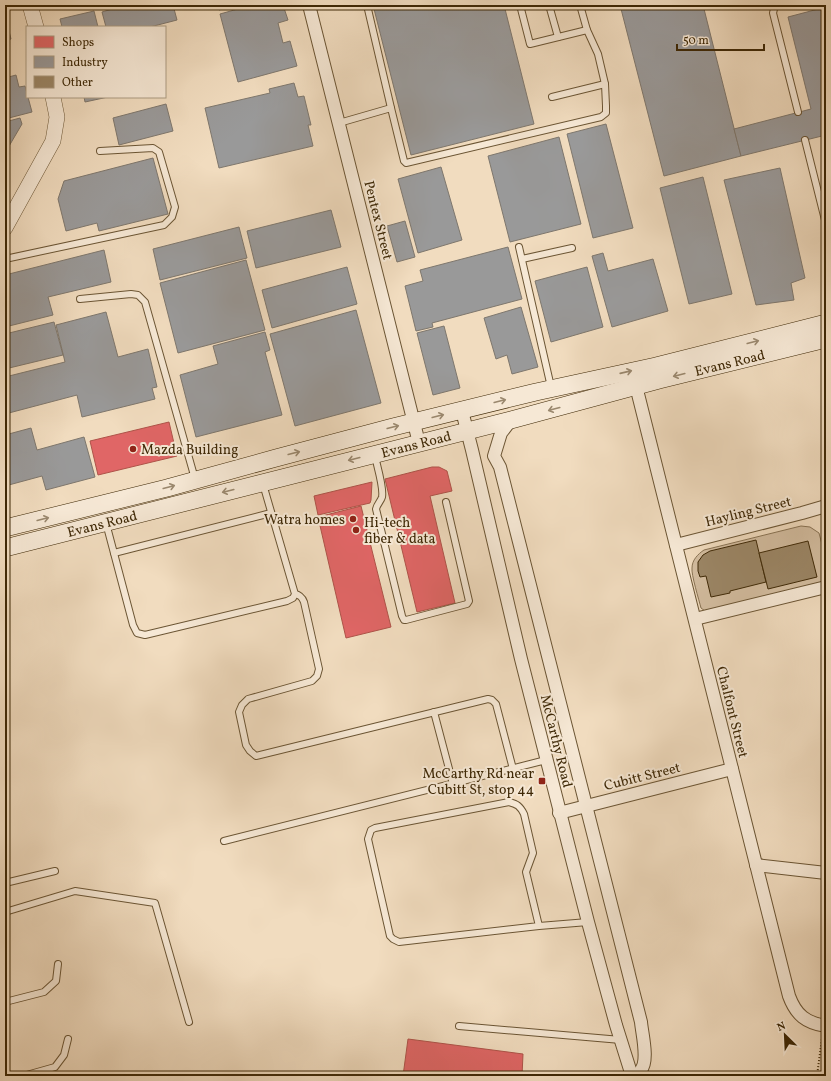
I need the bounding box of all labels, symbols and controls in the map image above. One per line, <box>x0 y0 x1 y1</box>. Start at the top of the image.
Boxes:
legend <box>26 26 166 98</box>
scale bar <box>677 26 764 52</box>
text: 50 m <box>683 33 709 49</box>
text: Shops <box>62 35 94 51</box>
text: Industry <box>62 55 108 71</box>
text: Other <box>62 75 93 91</box>
street label: Pentex Street <box>359 179 397 262</box>
one-way arrow <box>746 337 759 345</box>
street label: Evans Road <box>693 346 767 382</box>
one-way arrow <box>619 368 632 376</box>
one-way arrow <box>673 372 686 379</box>
one-way arrow <box>493 397 506 405</box>
one-way arrow <box>548 405 561 413</box>
one-way arrow <box>431 412 444 420</box>
one-way arrow <box>386 423 399 431</box>
street label: Evans Road <box>379 427 454 463</box>
place label: Mazda Building <box>141 441 238 460</box>
marker: Mazda Building <box>128 444 138 454</box>
one-way arrow <box>288 448 301 456</box>
one-way arrow <box>348 456 361 464</box>
one-way arrow <box>162 483 175 491</box>
one-way arrow <box>222 488 235 495</box>
street label: Hayling Street <box>703 493 793 532</box>
street label: Evans Road <box>65 507 139 543</box>
place label: Watra homes <box>264 511 345 530</box>
one-way arrow <box>36 514 49 522</box>
marker: Watra homes <box>348 514 358 524</box>
place label: Hi-tech fiber & data <box>364 514 435 549</box>
marker: Hi-tech fiber & data <box>351 525 361 535</box>
street label: Chalfont Street <box>711 665 752 760</box>
street label: McCarthy Road <box>535 693 576 790</box>
street label: Cubitt Street <box>602 759 683 796</box>
place label: McCarthy Rd near Cubitt St, stop 44 <box>423 765 534 800</box>
marker: McCarthy Rd near Cubitt St, stop 44 <box>537 776 547 786</box>
north arrow <box>765 1015 805 1055</box>
text: N <box>775 1019 788 1036</box>

